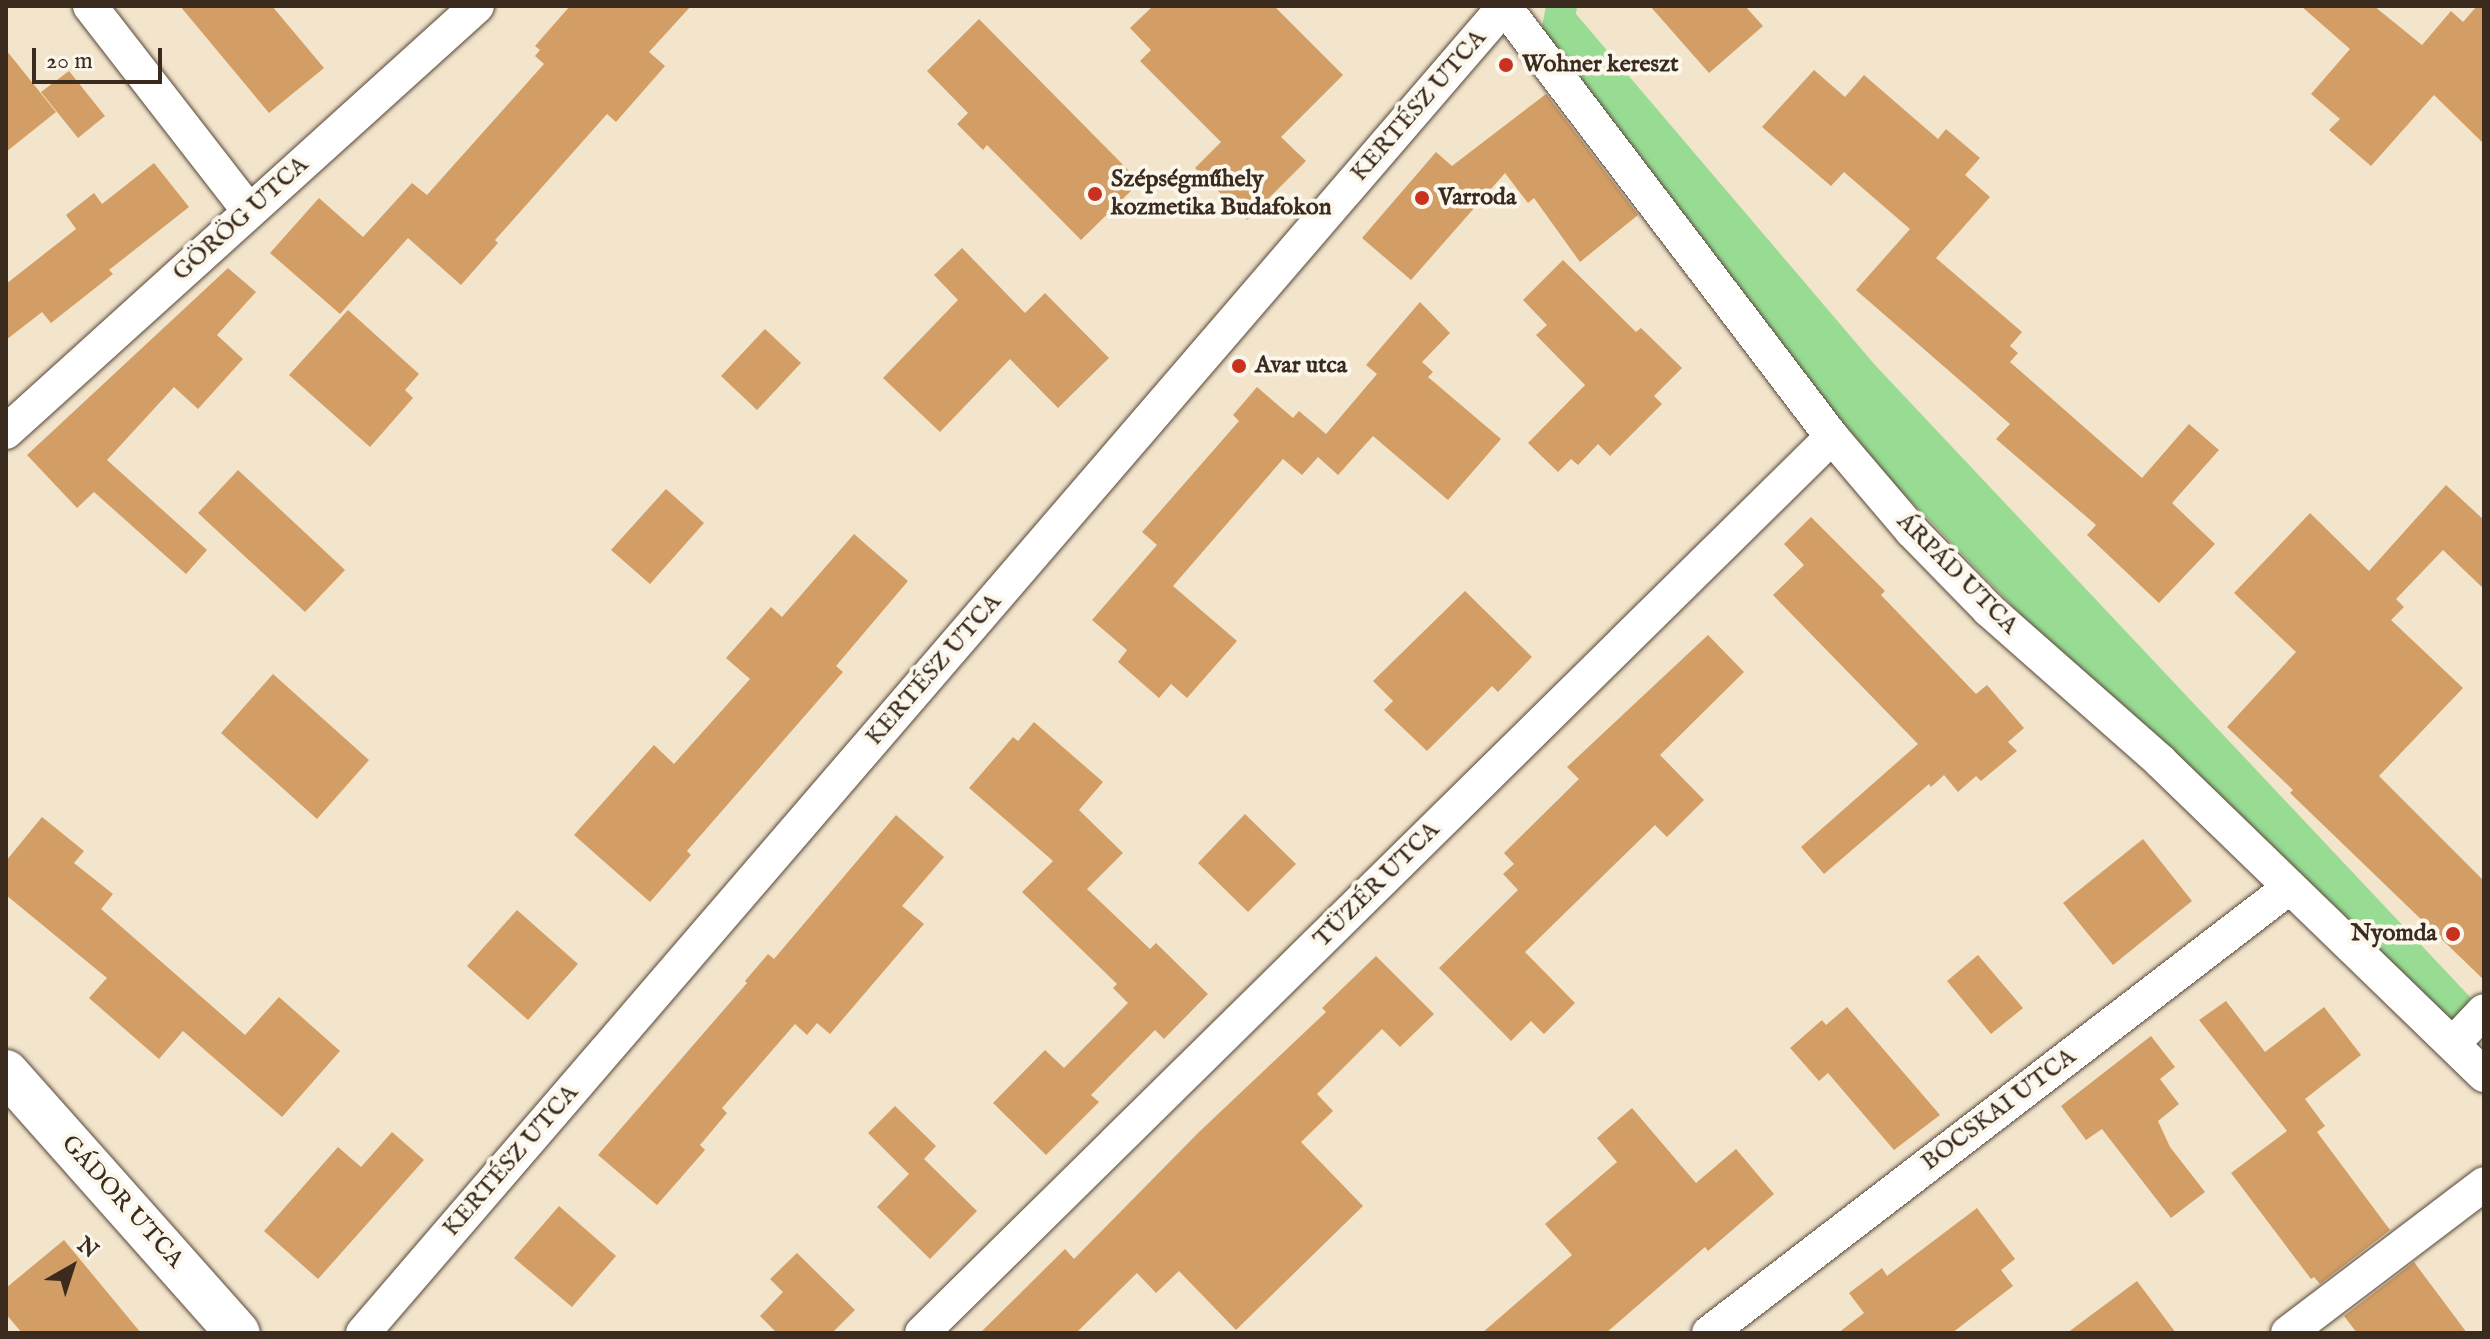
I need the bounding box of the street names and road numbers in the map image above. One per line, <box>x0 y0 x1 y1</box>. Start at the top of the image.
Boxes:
street label: KERTÉSZ UTCA <box>1345 24 1493 188</box>
street label: GÖRÖG UTCA <box>167 151 315 287</box>
street label: ÁRPÁD UTCA <box>1890 507 2024 641</box>
street label: KERTÉSZ UTCA <box>860 588 1008 752</box>
street label: TÜZÉR UTCA <box>1308 816 1446 954</box>
street label: BOCSKAI UTCA <box>1916 1043 2082 1177</box>
street label: KERTÉSZ UTCA <box>437 1079 585 1243</box>
street label: GÁDOR UTCA <box>55 1130 189 1274</box>

